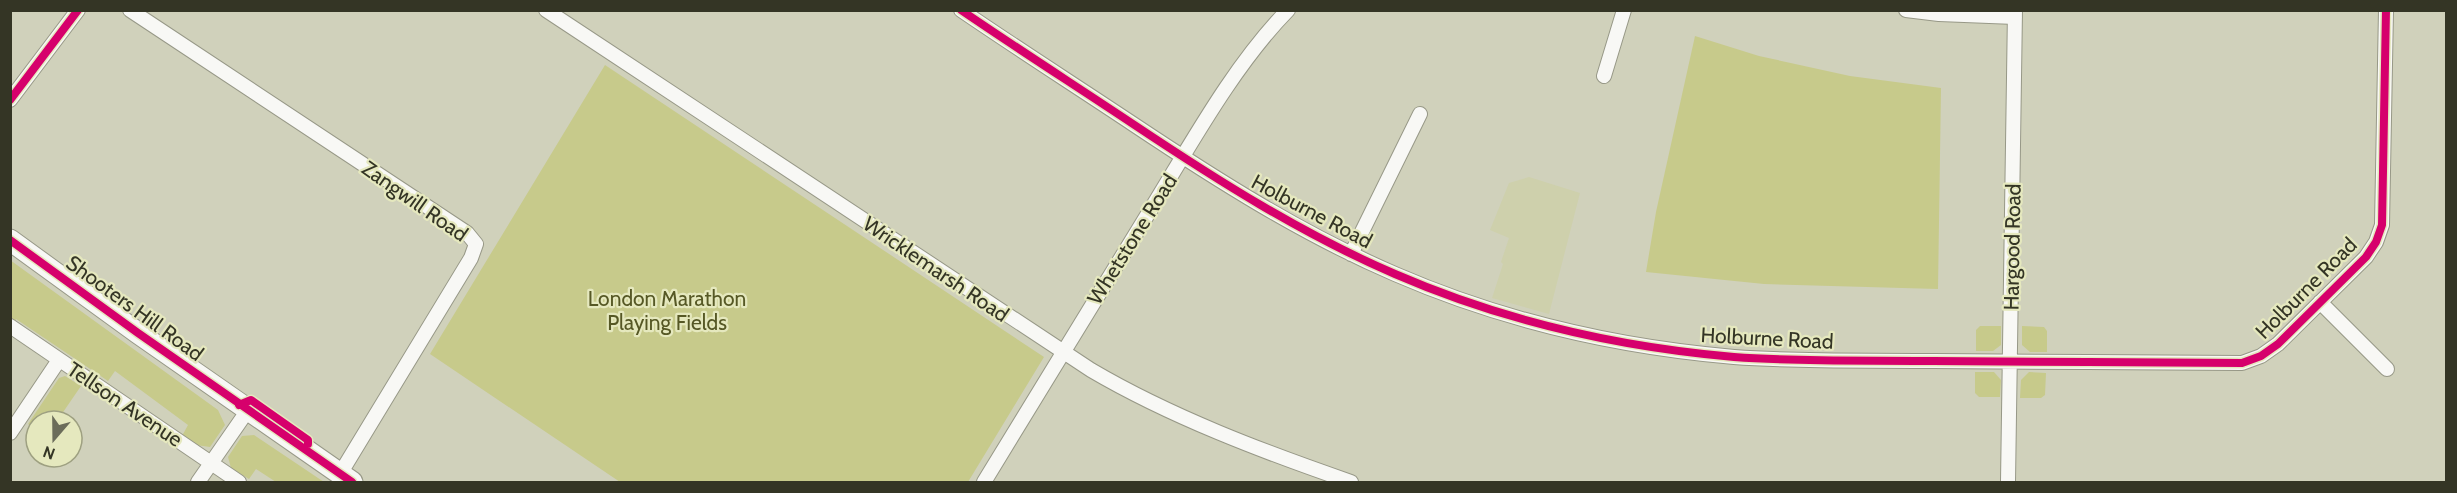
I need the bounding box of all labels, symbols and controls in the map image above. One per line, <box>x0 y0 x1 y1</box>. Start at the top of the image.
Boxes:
street label: Zangwill Road <box>357 155 473 247</box>
street label: Whetstone Road <box>1082 169 1182 309</box>
street label: Holburne Road <box>1247 169 1377 253</box>
street label: Hargood Road <box>1998 183 2026 311</box>
street label: Wricklemarsh Road <box>858 211 1014 327</box>
street label: Holburne Road <box>2250 232 2362 344</box>
street label: Shooters Hill Road <box>61 250 209 366</box>
park label: London Marathon Playing Fields <box>588 286 746 335</box>
street label: Holburne Road <box>1700 322 1834 354</box>
street label: Tellson Avenue <box>63 356 188 452</box>
north arrow <box>24 409 84 469</box>
text: N <box>40 442 58 463</box>

